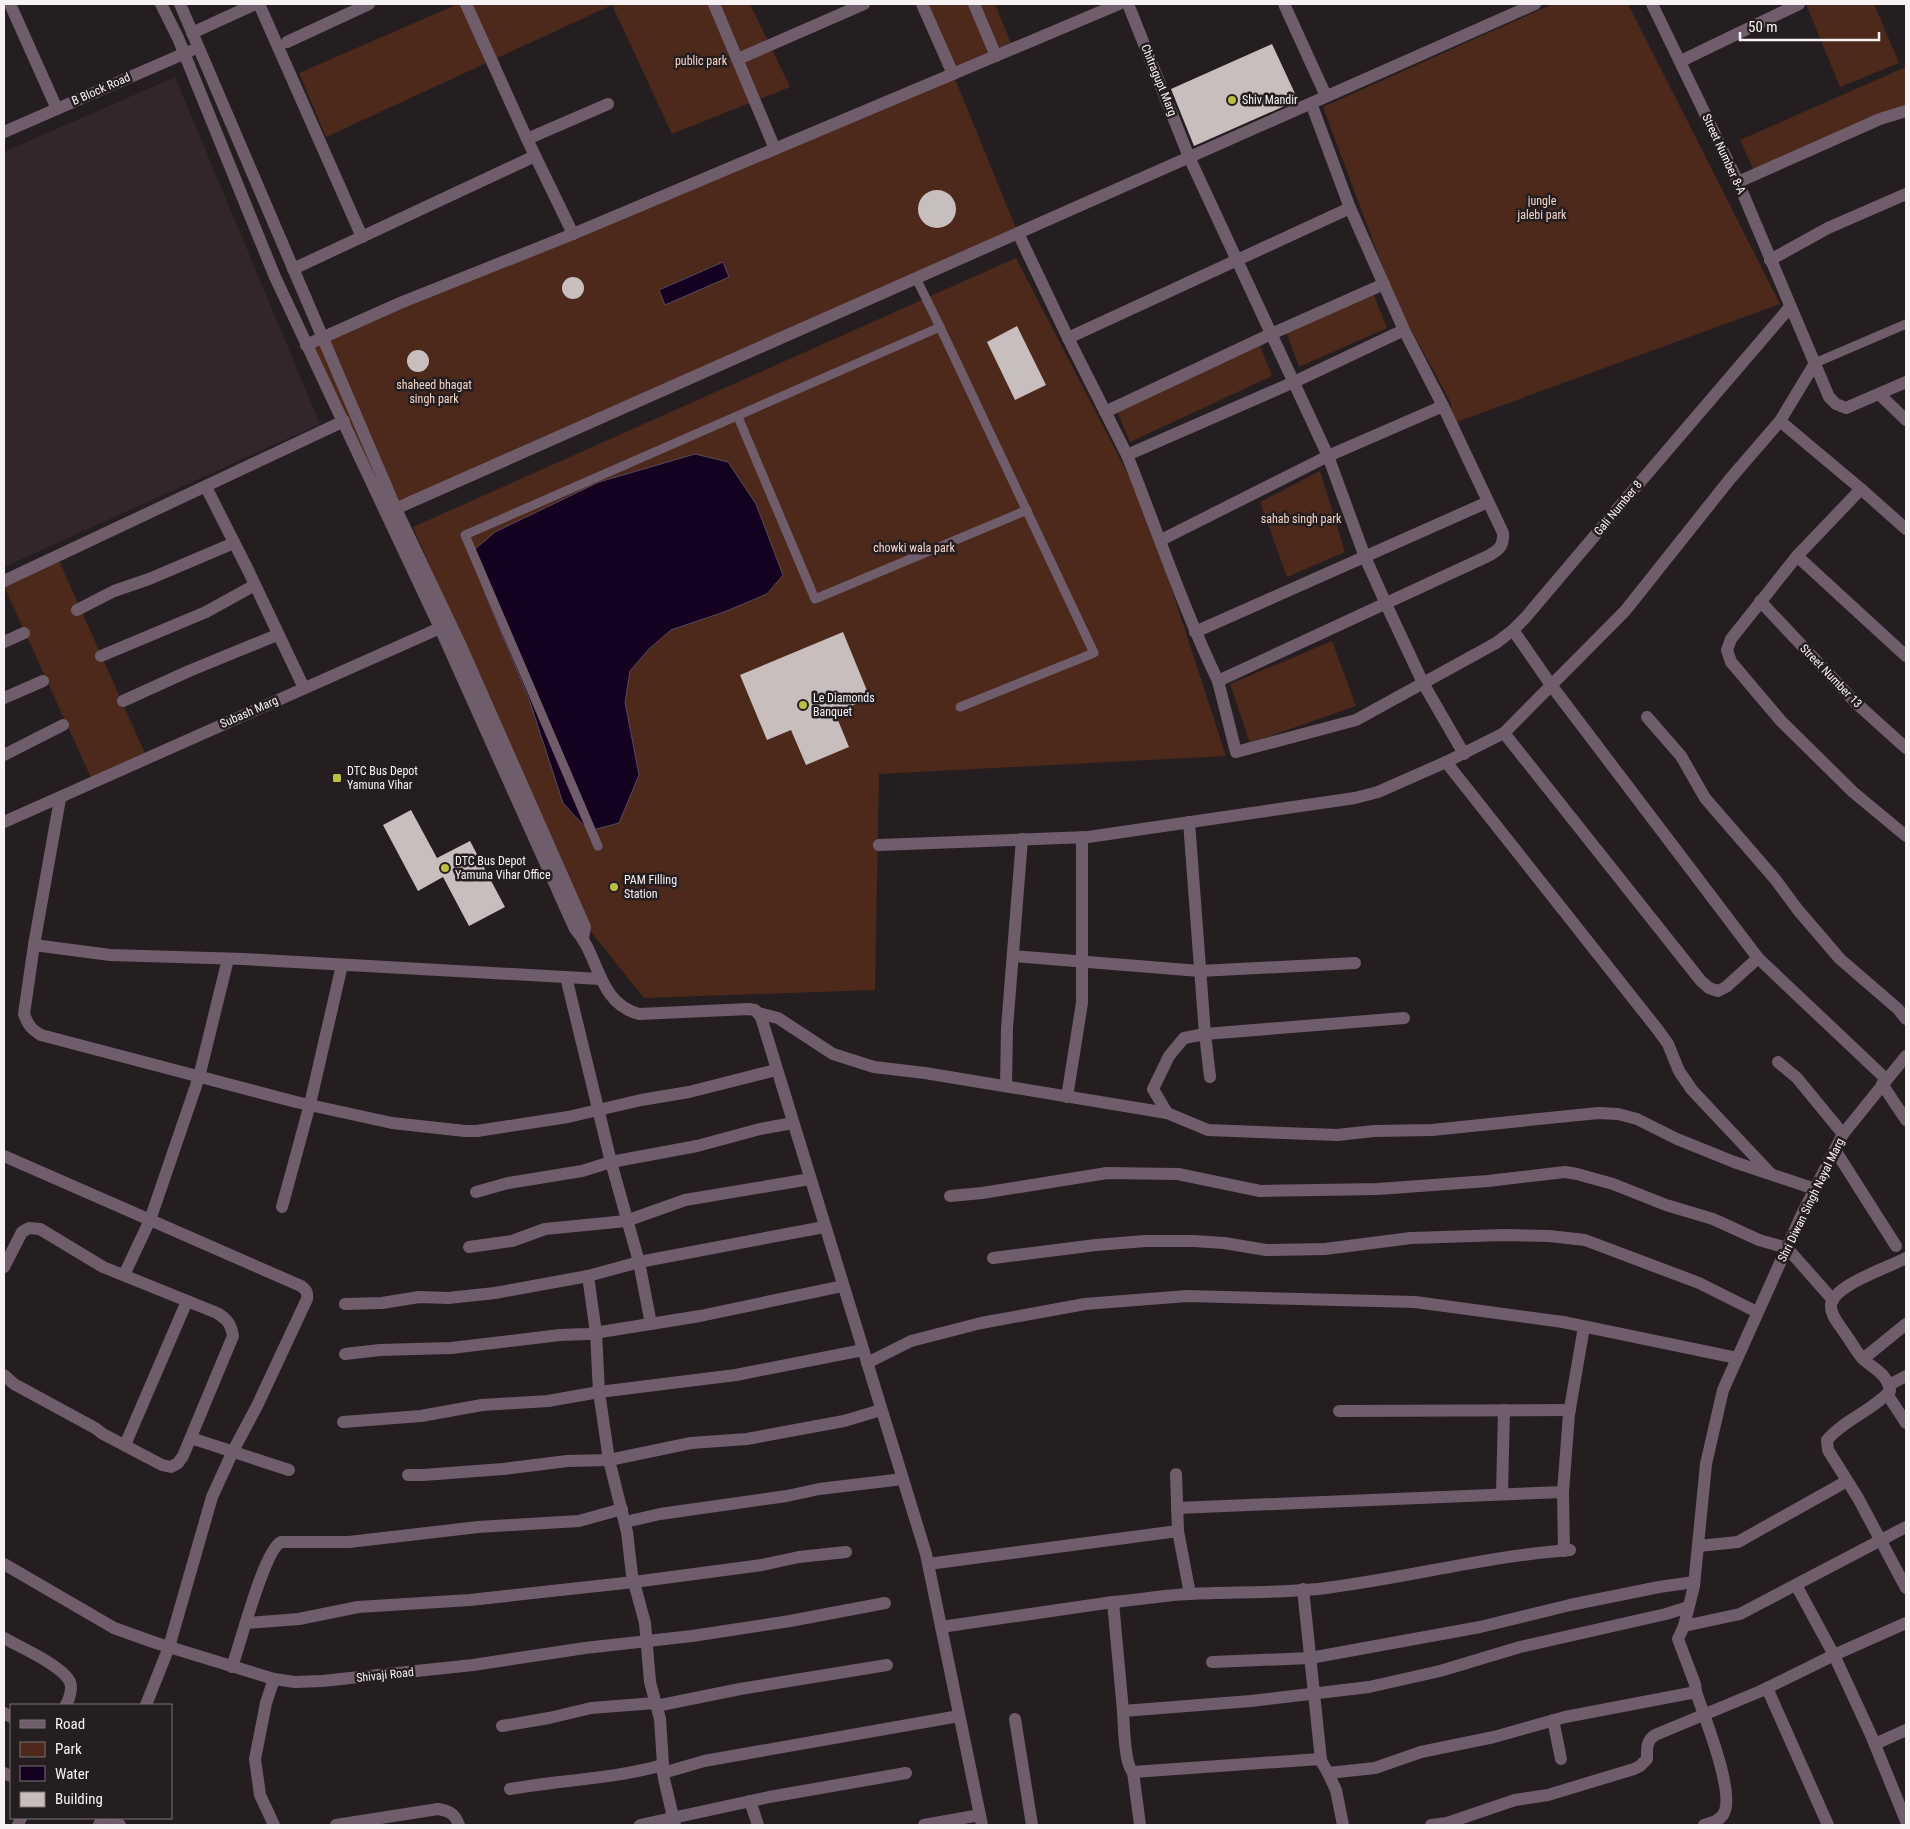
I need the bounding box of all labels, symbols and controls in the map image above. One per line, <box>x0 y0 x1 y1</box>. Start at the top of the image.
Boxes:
scale bar <box>1740 10 1879 42</box>
text: 50 m <box>1748 18 1778 36</box>
street label: Chitragupt Marg <box>1138 42 1180 118</box>
park label: public park <box>675 54 728 68</box>
street label: B Block Road <box>70 70 132 108</box>
place label: Shiv Mandir <box>1242 93 1298 107</box>
marker: Shiv Mandir <box>1226 94 1238 106</box>
street label: Street Number 8-A <box>1699 112 1749 196</box>
park label: jungle jalebi park <box>1517 194 1567 222</box>
park label: shaheed bhagat singh park <box>396 378 472 406</box>
street label: Gali Number 8 <box>1591 478 1645 538</box>
park label: sahab singh park <box>1261 512 1342 526</box>
park label: chowki wala park <box>873 541 955 555</box>
street label: Street Number 13 <box>1797 641 1865 711</box>
place label: Le Diamonds Banquet <box>813 691 875 719</box>
street label: Subash Marg <box>218 693 280 731</box>
marker: Le Diamonds Banquet <box>797 699 809 711</box>
place label: DTC Bus Depot Yamuna Vihar <box>347 764 418 792</box>
marker: DTC Bus Depot Yamuna Vihar <box>331 772 343 784</box>
place label: DTC Bus Depot Yamuna Vihar Office <box>455 854 551 882</box>
marker: DTC Bus Depot Yamuna Vihar Office <box>439 862 451 874</box>
place label: PAM Filling Station <box>624 873 677 901</box>
marker: PAM Filling Station <box>608 881 620 893</box>
street label: Shri Diwan Singh Nayal Marg <box>1775 1136 1847 1264</box>
street label: Shivaji Road <box>355 1665 415 1685</box>
legend <box>10 1704 172 1819</box>
text: Road <box>55 1715 85 1733</box>
text: Park <box>55 1740 82 1758</box>
text: Water <box>55 1765 90 1783</box>
text: Building <box>55 1790 103 1808</box>

